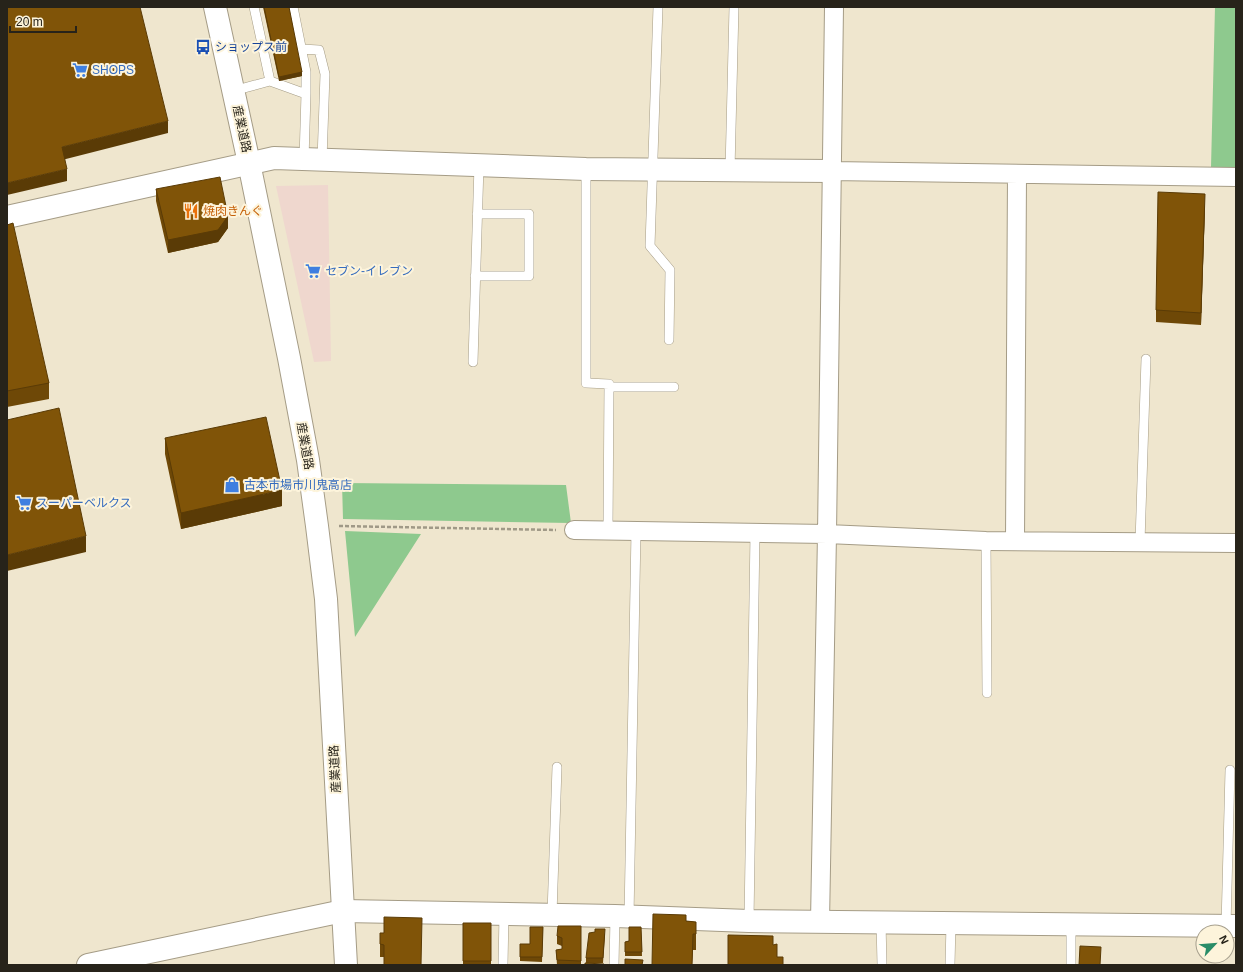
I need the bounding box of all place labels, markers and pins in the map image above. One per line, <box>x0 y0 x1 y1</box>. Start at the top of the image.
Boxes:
bus stop icon: ショップス前 <box>194 38 212 56</box>
place label: ショップス前 <box>215 40 287 54</box>
supermarket icon: SHOPS <box>71 61 89 79</box>
place label: SHOPS <box>92 63 134 77</box>
restaurant icon: 焼肉きんぐ <box>182 202 200 220</box>
place label: 焼肉きんぐ <box>203 204 263 218</box>
supermarket icon: セブン-イレブン <box>304 262 322 280</box>
place label: セブン-イレブン <box>325 264 413 278</box>
shop icon: 古本市場市川鬼高店 <box>223 476 241 494</box>
place label: 古本市場市川鬼高店 <box>244 478 352 492</box>
supermarket icon: スーパーベルクス <box>15 494 33 512</box>
place label: スーパーベルクス <box>36 496 132 510</box>

